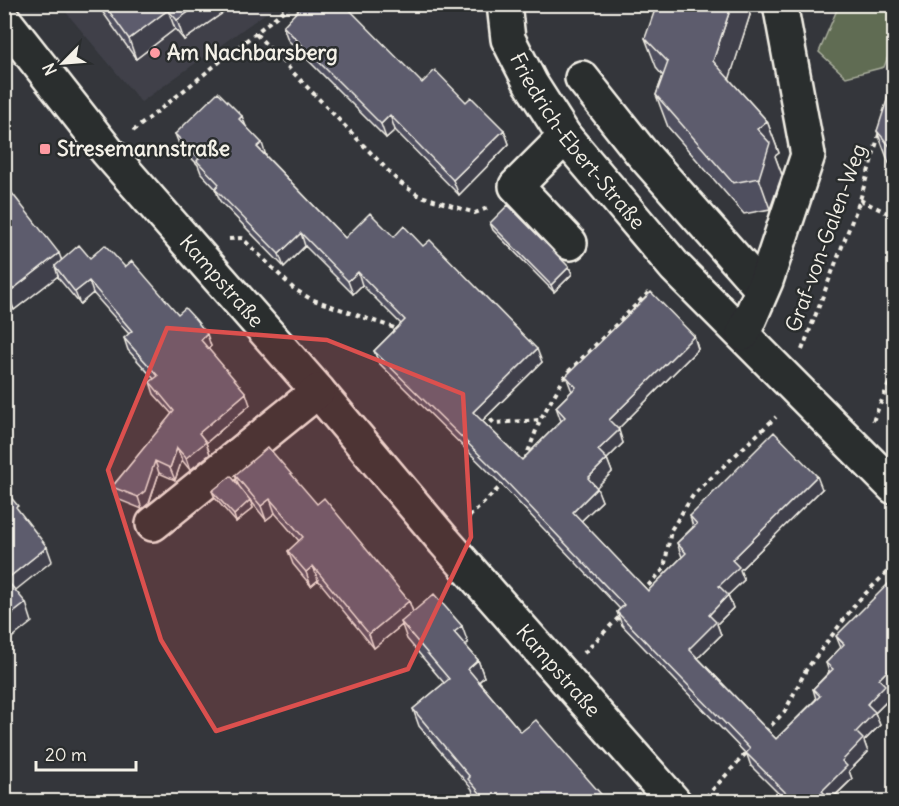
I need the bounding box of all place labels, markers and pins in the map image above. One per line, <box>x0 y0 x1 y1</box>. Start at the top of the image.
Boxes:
place label: Am Nachbarsberg <box>167 39 338 66</box>
marker: Am Nachbarsberg <box>148 46 162 60</box>
place label: Stresemannstraße <box>57 135 230 162</box>
marker: Stresemannstraße <box>38 142 52 156</box>

